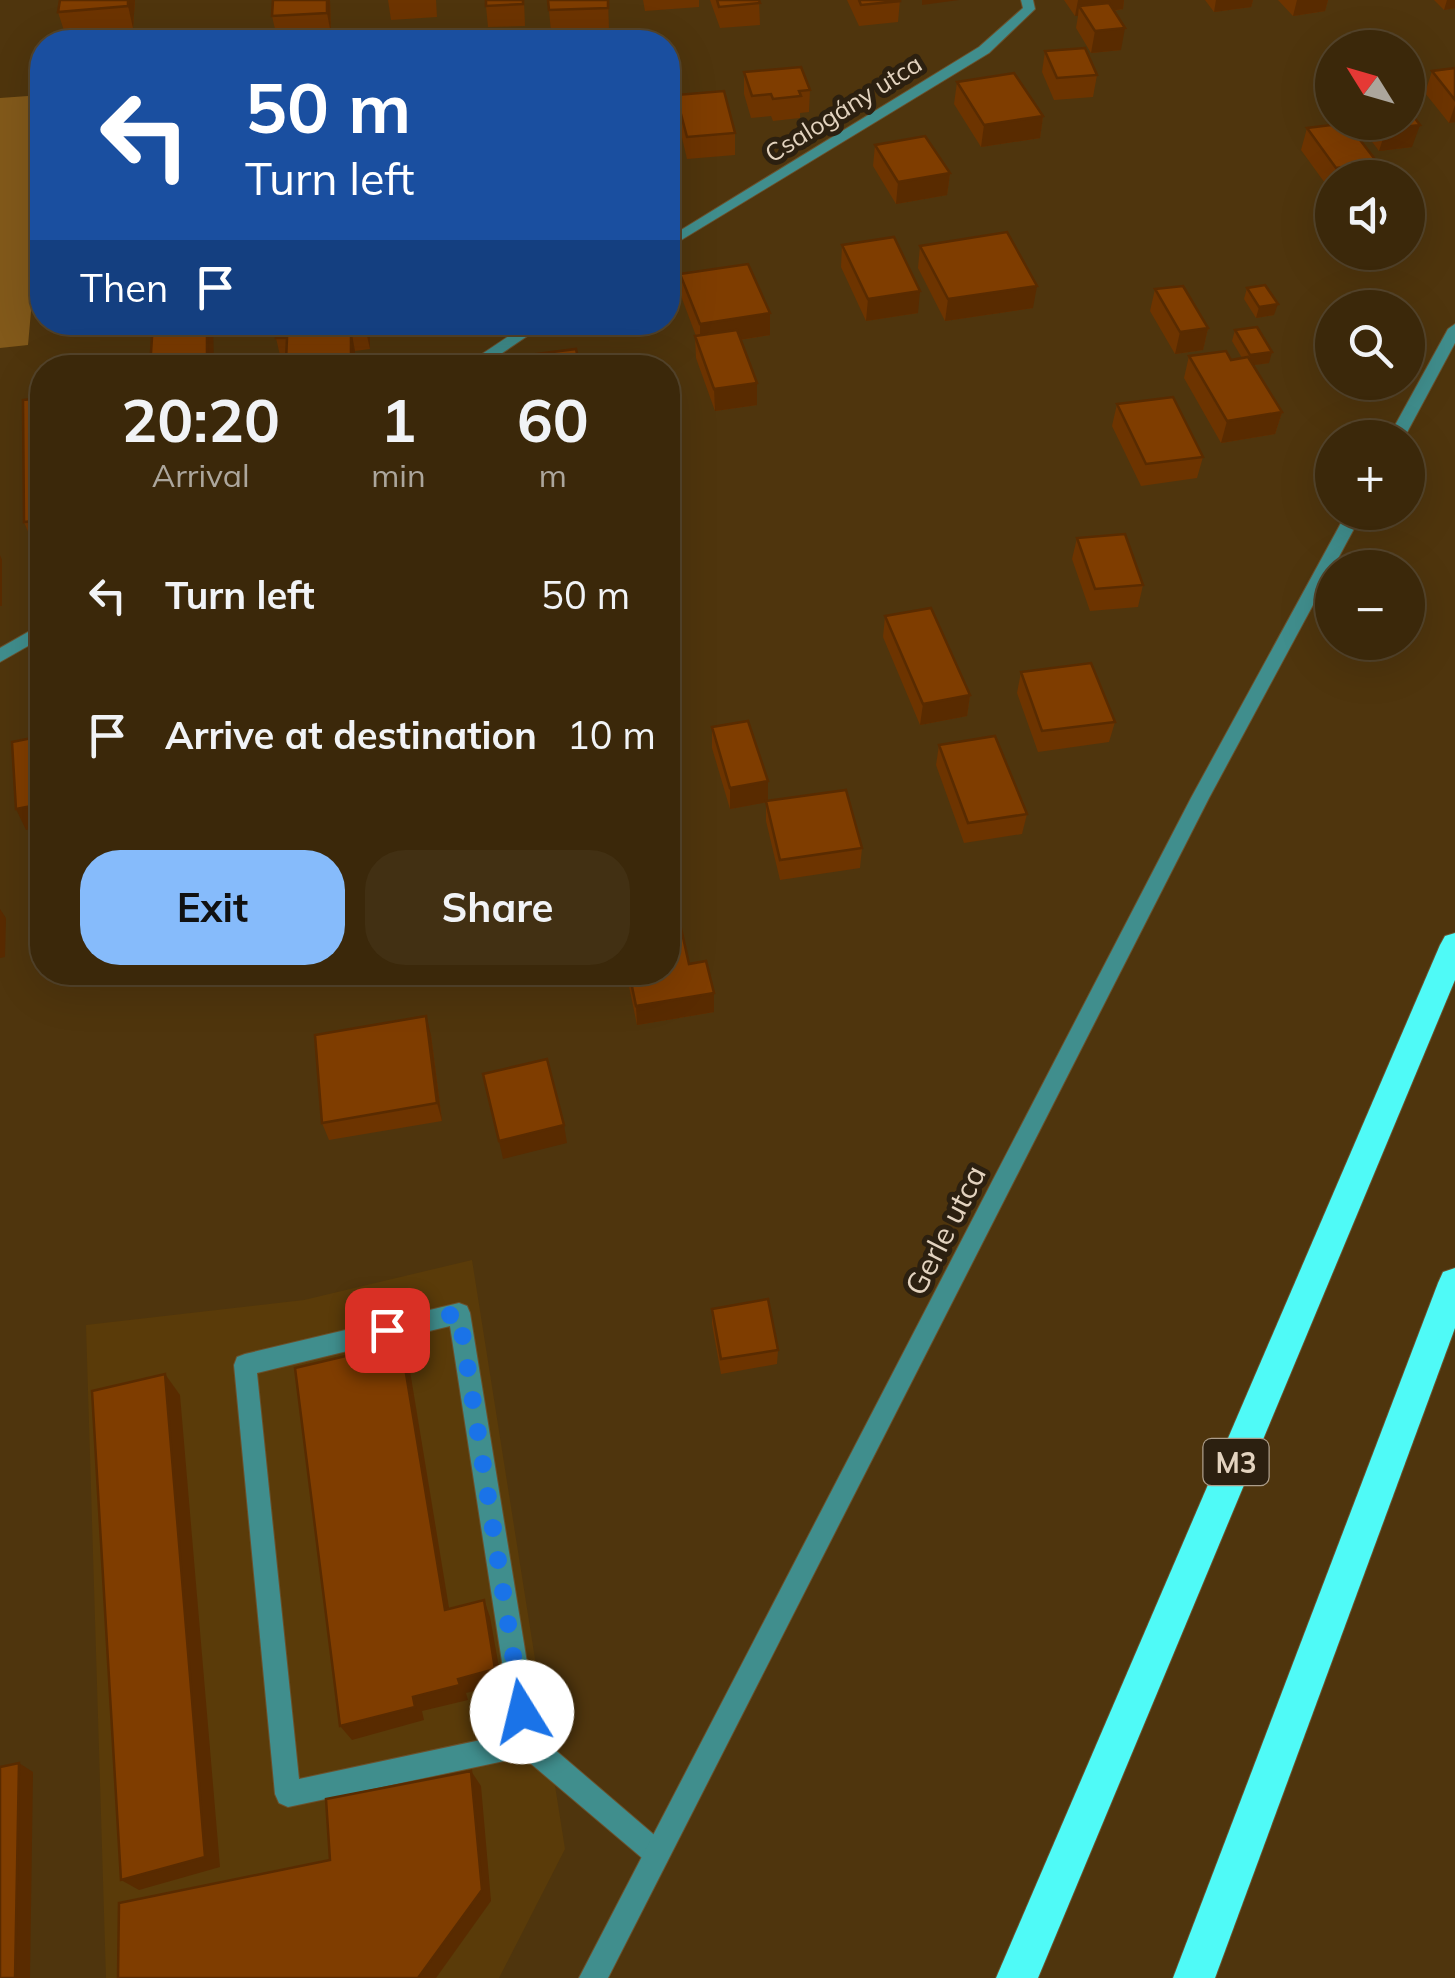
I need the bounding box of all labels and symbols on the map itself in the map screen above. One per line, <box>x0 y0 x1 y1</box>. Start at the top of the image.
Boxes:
north arrow <box>1315 30 1425 140</box>
street label: Csalogány utca <box>759 47 927 169</box>
street label: Gerle utca <box>896 1159 994 1301</box>
pin <box>345 1288 430 1373</box>
road number: M3 <box>1204 1439 1268 1485</box>
position arrow <box>470 1660 574 1764</box>

